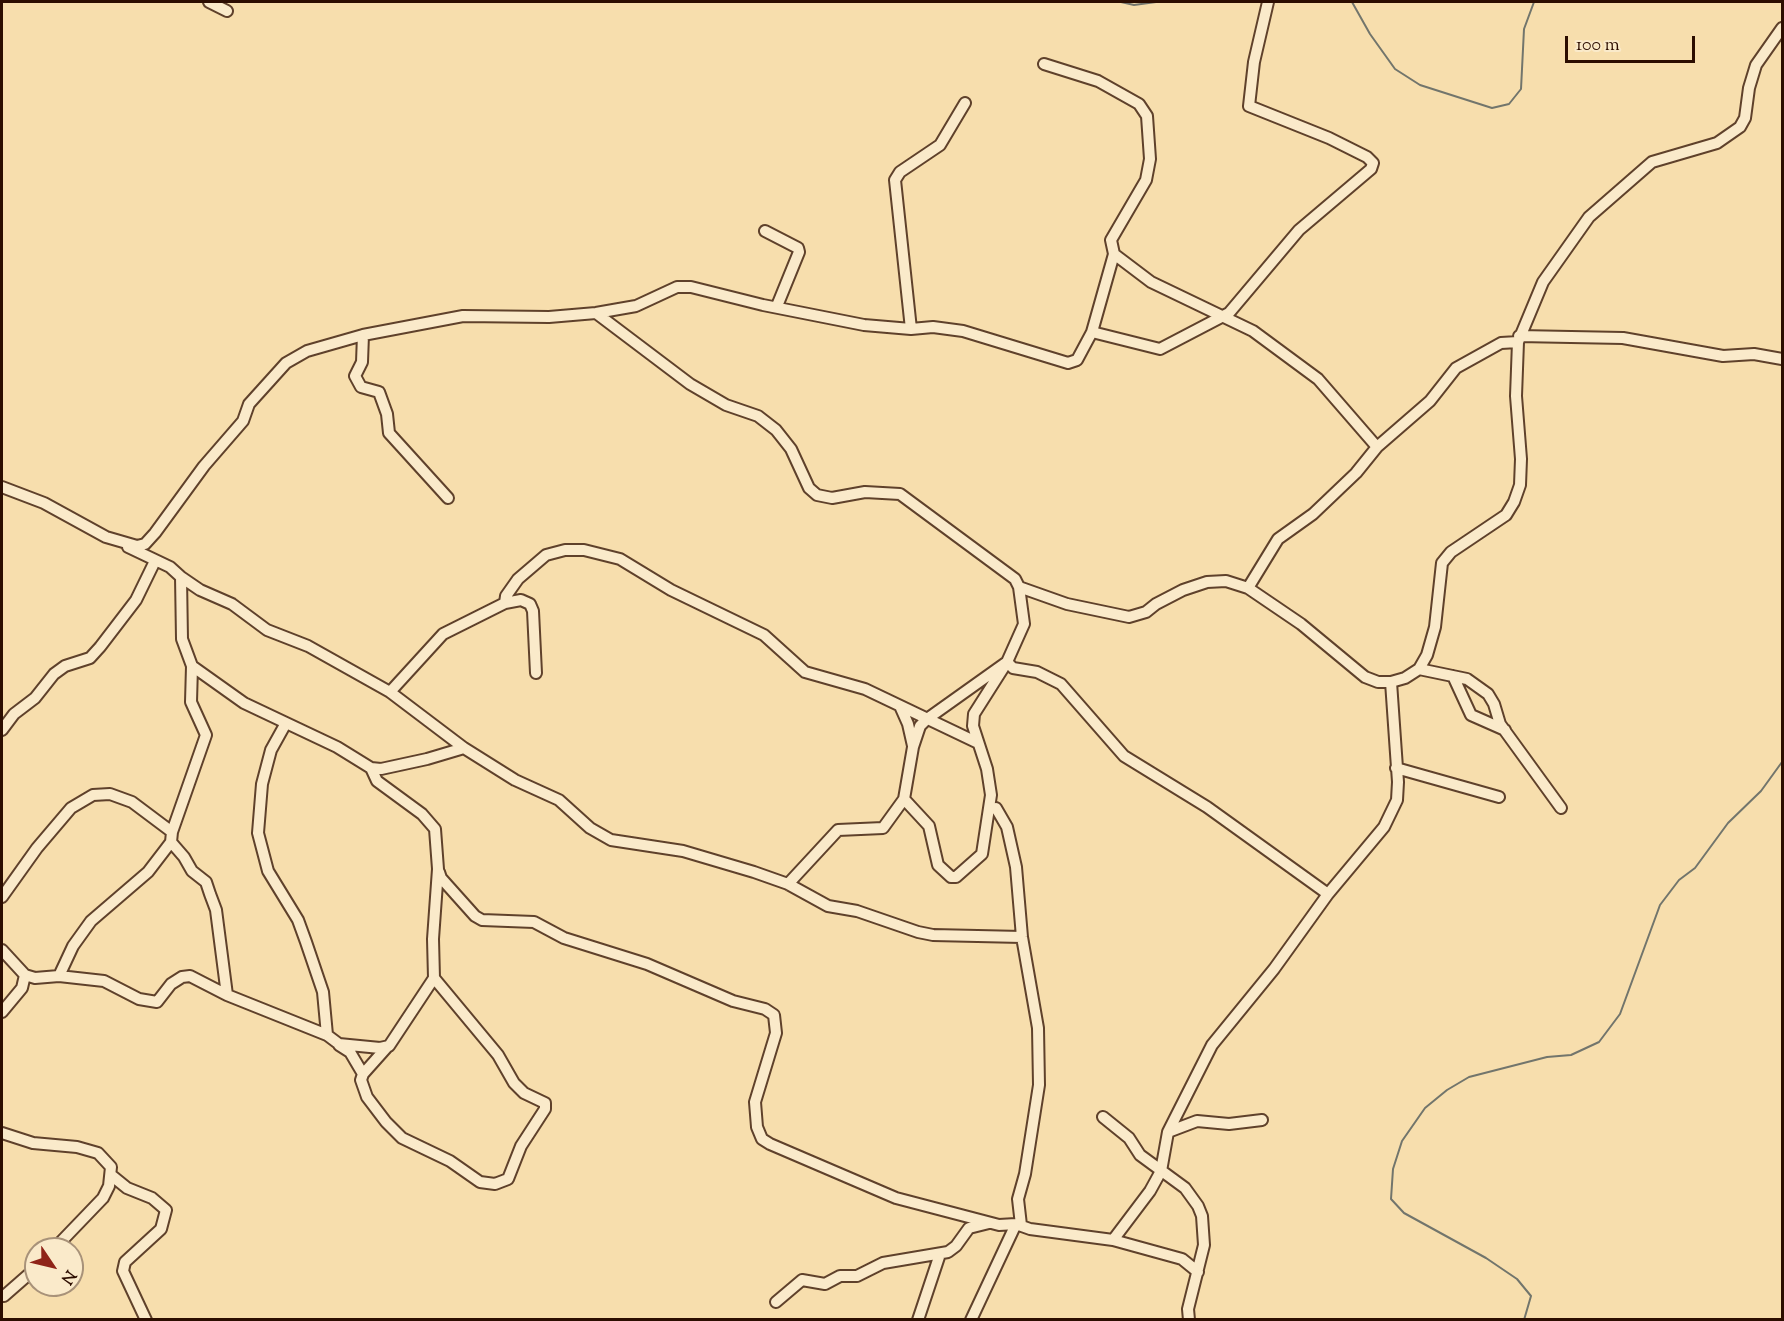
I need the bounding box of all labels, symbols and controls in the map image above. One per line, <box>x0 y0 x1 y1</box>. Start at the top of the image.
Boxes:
scale bar <box>1568 24 1698 62</box>
text: 100 m <box>1576 33 1620 59</box>
north arrow <box>24 1237 84 1297</box>
text: N <box>54 1265 81 1288</box>

